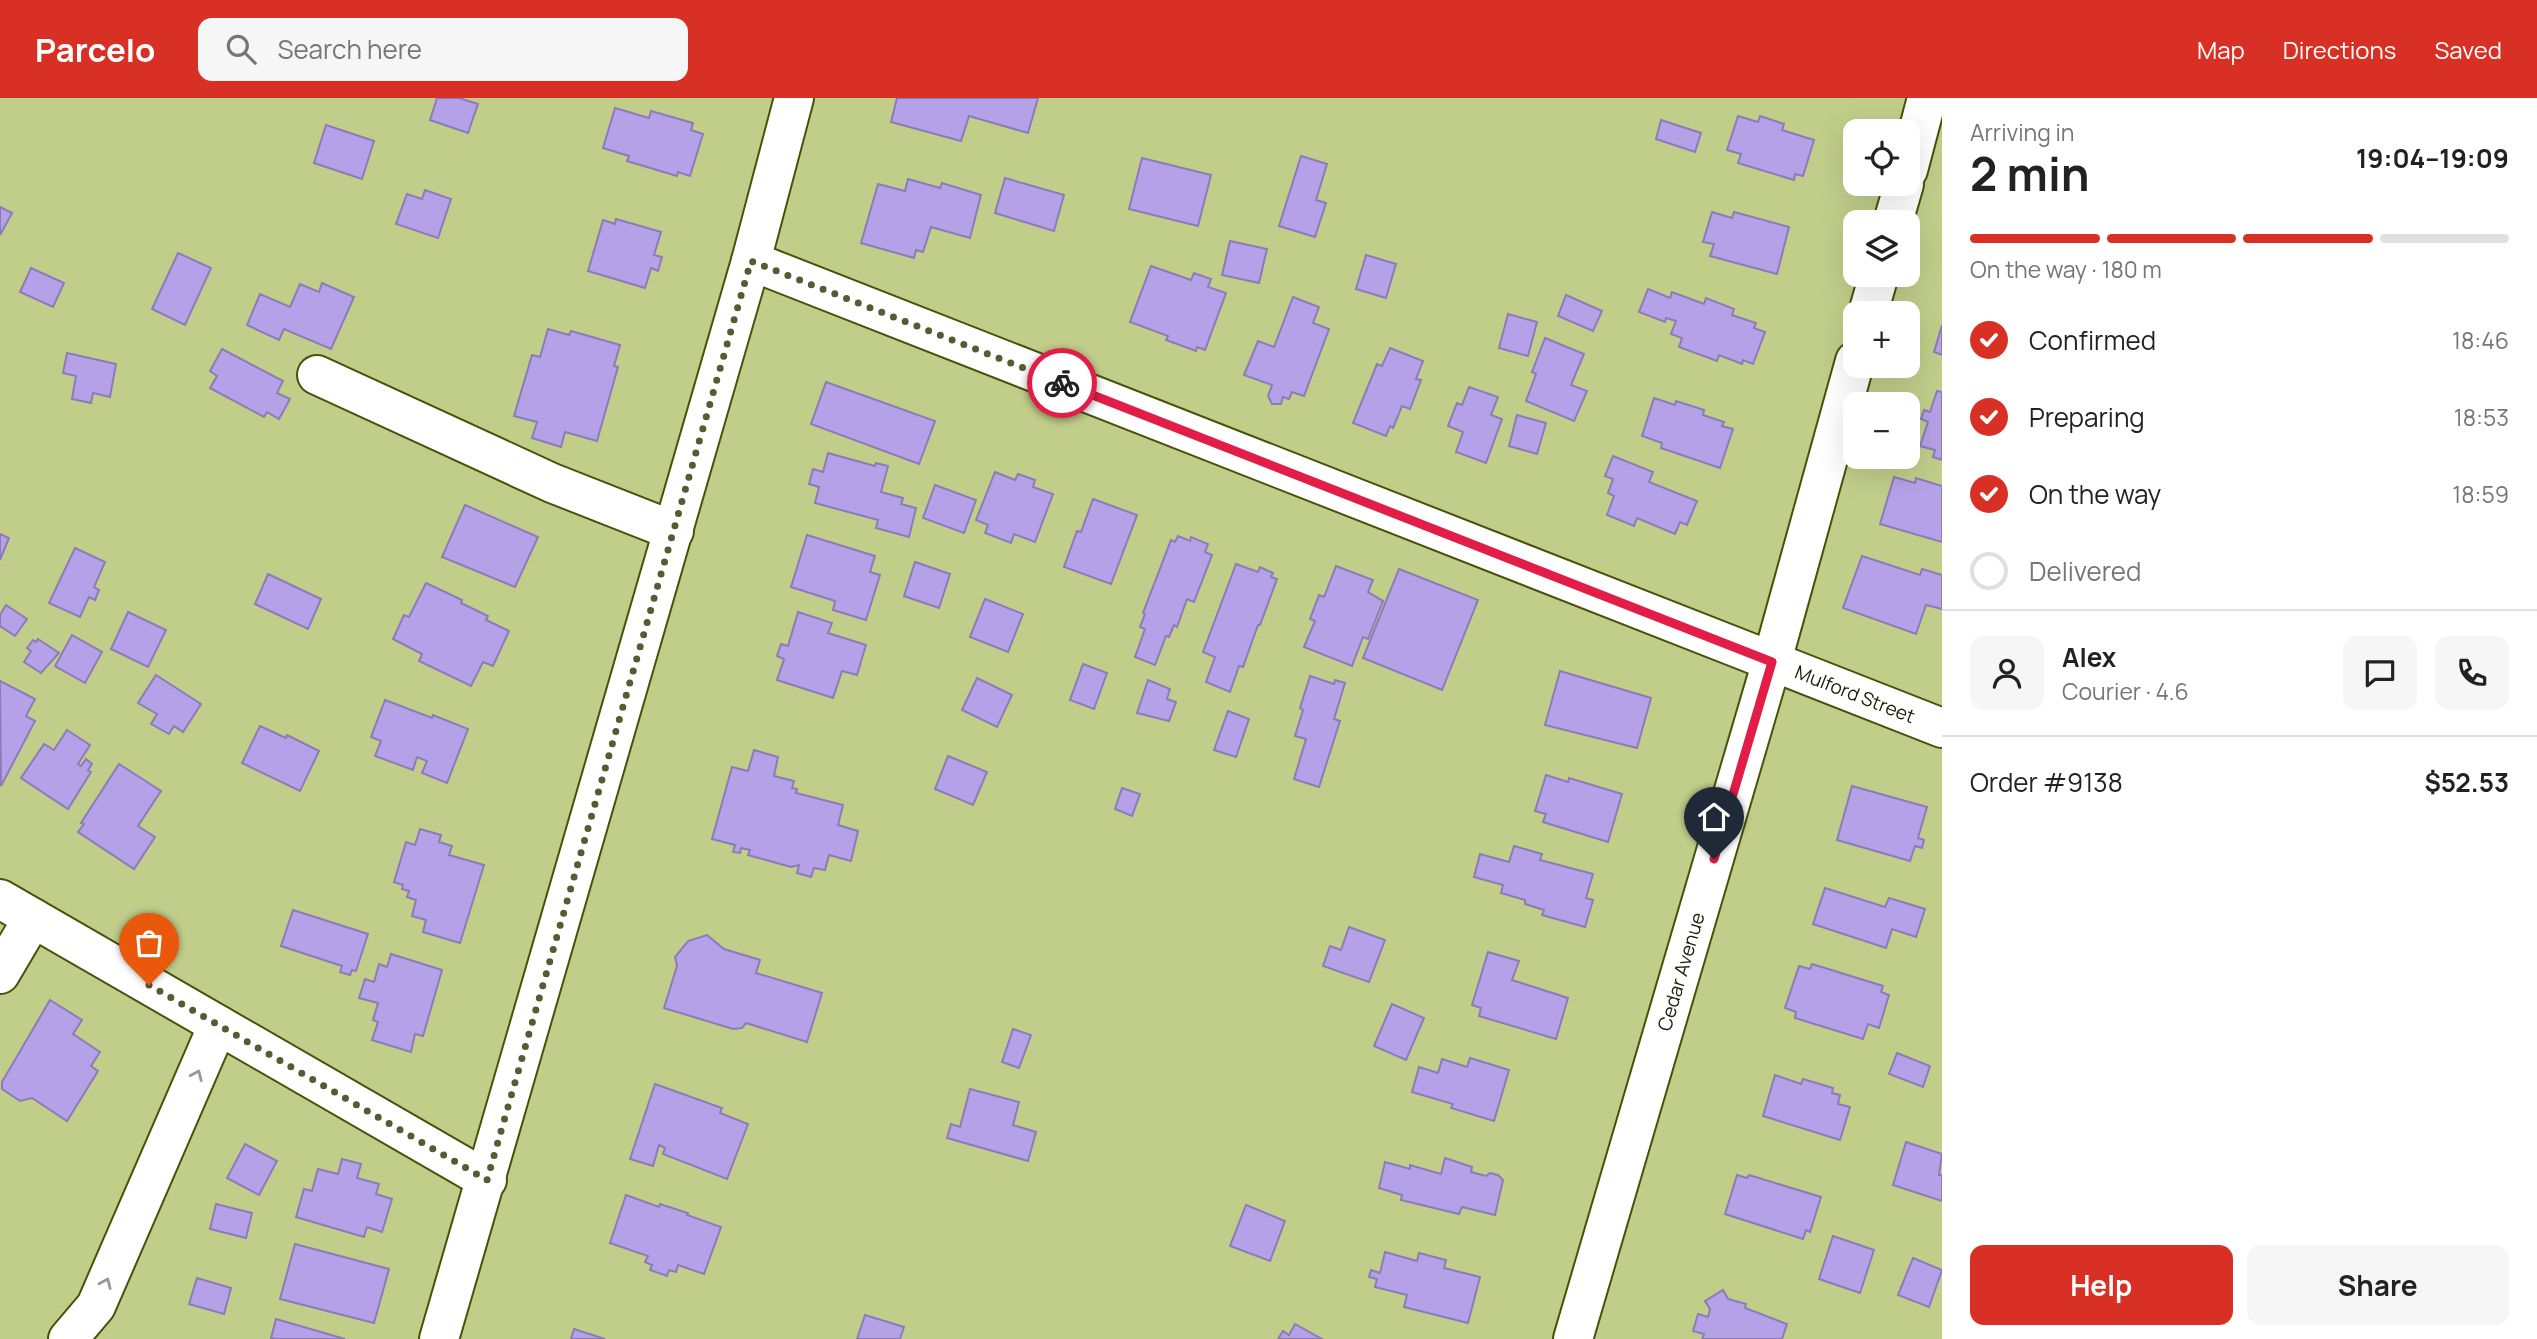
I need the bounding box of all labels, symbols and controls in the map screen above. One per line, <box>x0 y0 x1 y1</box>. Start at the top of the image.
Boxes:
search box <box>198 18 688 81</box>
text: Parcelo <box>35 27 156 72</box>
icon: search <box>222 30 260 68</box>
text: Search here <box>278 31 422 67</box>
text: Map <box>2197 33 2245 66</box>
text: Directions <box>2283 33 2396 66</box>
text: Saved <box>2434 33 2502 66</box>
text: Arriving in <box>1970 116 2075 148</box>
map controls <box>1843 119 1920 469</box>
button: locate <box>1843 119 1920 196</box>
text: 19:04–19:09 <box>2356 140 2509 176</box>
text: 2 min <box>1970 142 2090 205</box>
button: layers <box>1843 210 1920 287</box>
text: On the way · 180 m <box>1970 253 2162 285</box>
button: + <box>1843 301 1920 378</box>
icon: check <box>1970 321 2008 359</box>
text: Confirmed <box>2029 322 2156 358</box>
text: 18:46 <box>2452 324 2509 356</box>
courier <box>1027 348 1097 418</box>
icon: bike <box>1043 364 1081 402</box>
button: − <box>1843 392 1920 469</box>
icon: check <box>1970 398 2008 436</box>
text: Preparing <box>2029 399 2145 435</box>
text: 18:53 <box>2454 401 2509 433</box>
icon: check <box>1970 475 2008 513</box>
text: On the way <box>2029 476 2161 512</box>
text: 18:59 <box>2452 478 2509 510</box>
text: Delivered <box>2029 553 2141 589</box>
button: person <box>1970 636 2044 710</box>
button: chat <box>2343 636 2417 710</box>
button: phone <box>2435 636 2509 710</box>
text: Alex <box>2062 639 2116 675</box>
street label: Mulford Street <box>1791 659 1919 729</box>
text: Courier · 4.6 <box>2062 675 2189 707</box>
text: Order #9138 <box>1970 764 2123 800</box>
text: $52.53 <box>2424 764 2509 800</box>
pin <box>1684 787 1744 859</box>
icon: home <box>1695 798 1733 836</box>
street label: Cedar Avenue <box>1651 909 1711 1034</box>
pin <box>119 913 179 985</box>
icon: bag <box>130 924 168 962</box>
one-way arrow <box>189 1069 203 1082</box>
button: Help <box>1970 1245 2233 1325</box>
button: Share <box>2247 1245 2509 1325</box>
one-way arrow <box>98 1278 112 1291</box>

